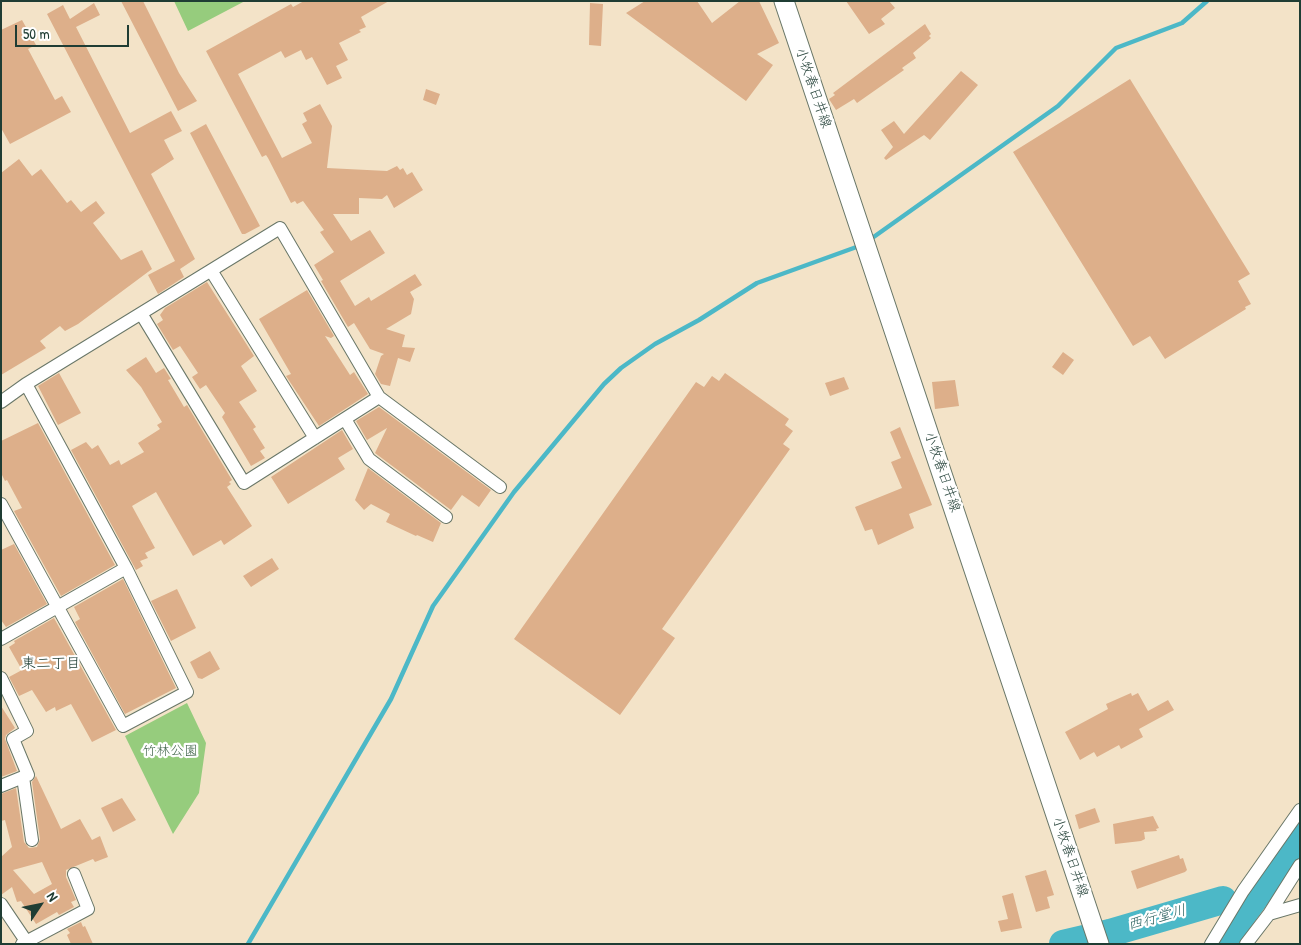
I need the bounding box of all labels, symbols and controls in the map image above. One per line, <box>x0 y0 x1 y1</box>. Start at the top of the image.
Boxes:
scale bar <box>18 15 131 47</box>
text: 50 m <box>23 23 50 44</box>
street label: 小牧春日井線 <box>791 46 835 130</box>
street label: 小牧春日井線 <box>920 430 964 514</box>
district label: 東二丁目 <box>21 655 81 673</box>
park label: 竹林公園 <box>142 743 198 759</box>
street label: 小牧春日井線 <box>1048 815 1092 899</box>
north arrow <box>15 880 65 930</box>
text: N <box>43 888 63 905</box>
water label: 西行堂川 <box>1126 902 1188 934</box>

